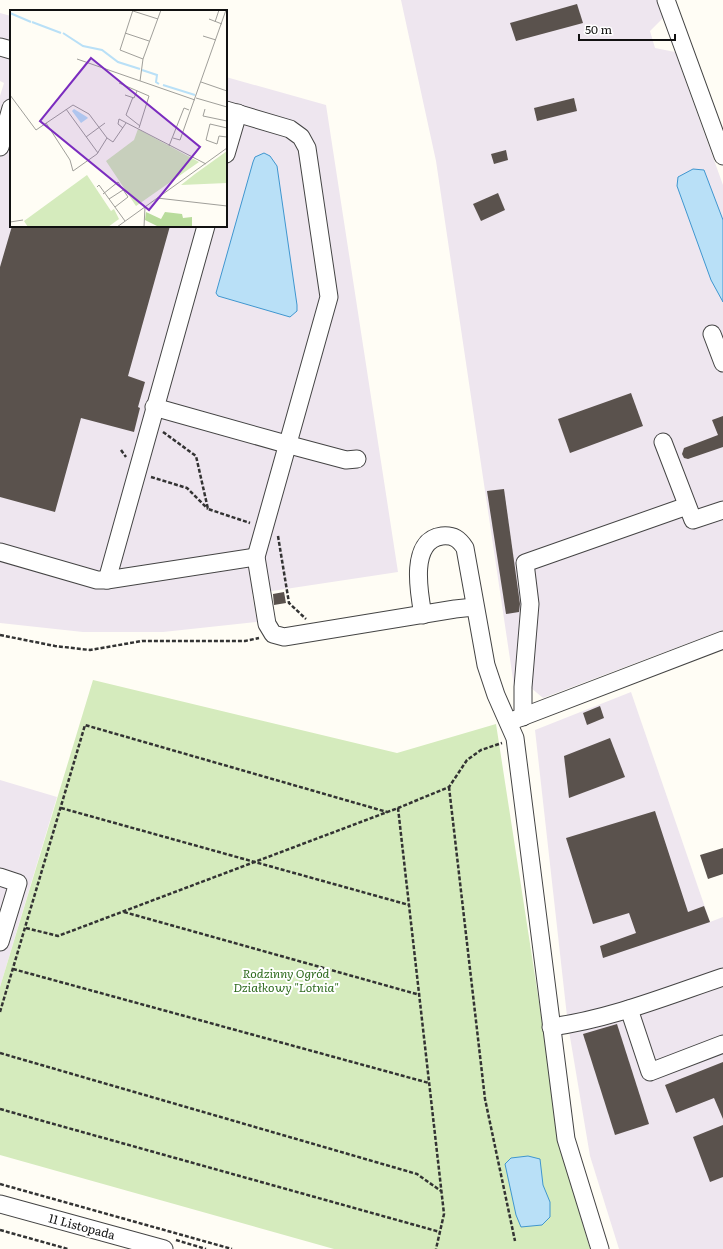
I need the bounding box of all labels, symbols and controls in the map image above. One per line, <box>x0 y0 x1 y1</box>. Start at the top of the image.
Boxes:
inset map <box>10 10 227 227</box>
scale bar <box>579 16 675 42</box>
text: 50 m <box>585 20 612 38</box>
park label: Rodzinny Ogród Działkowy "Lotnia" <box>233 964 339 996</box>
street label: 11 Listopada <box>47 1208 118 1244</box>

